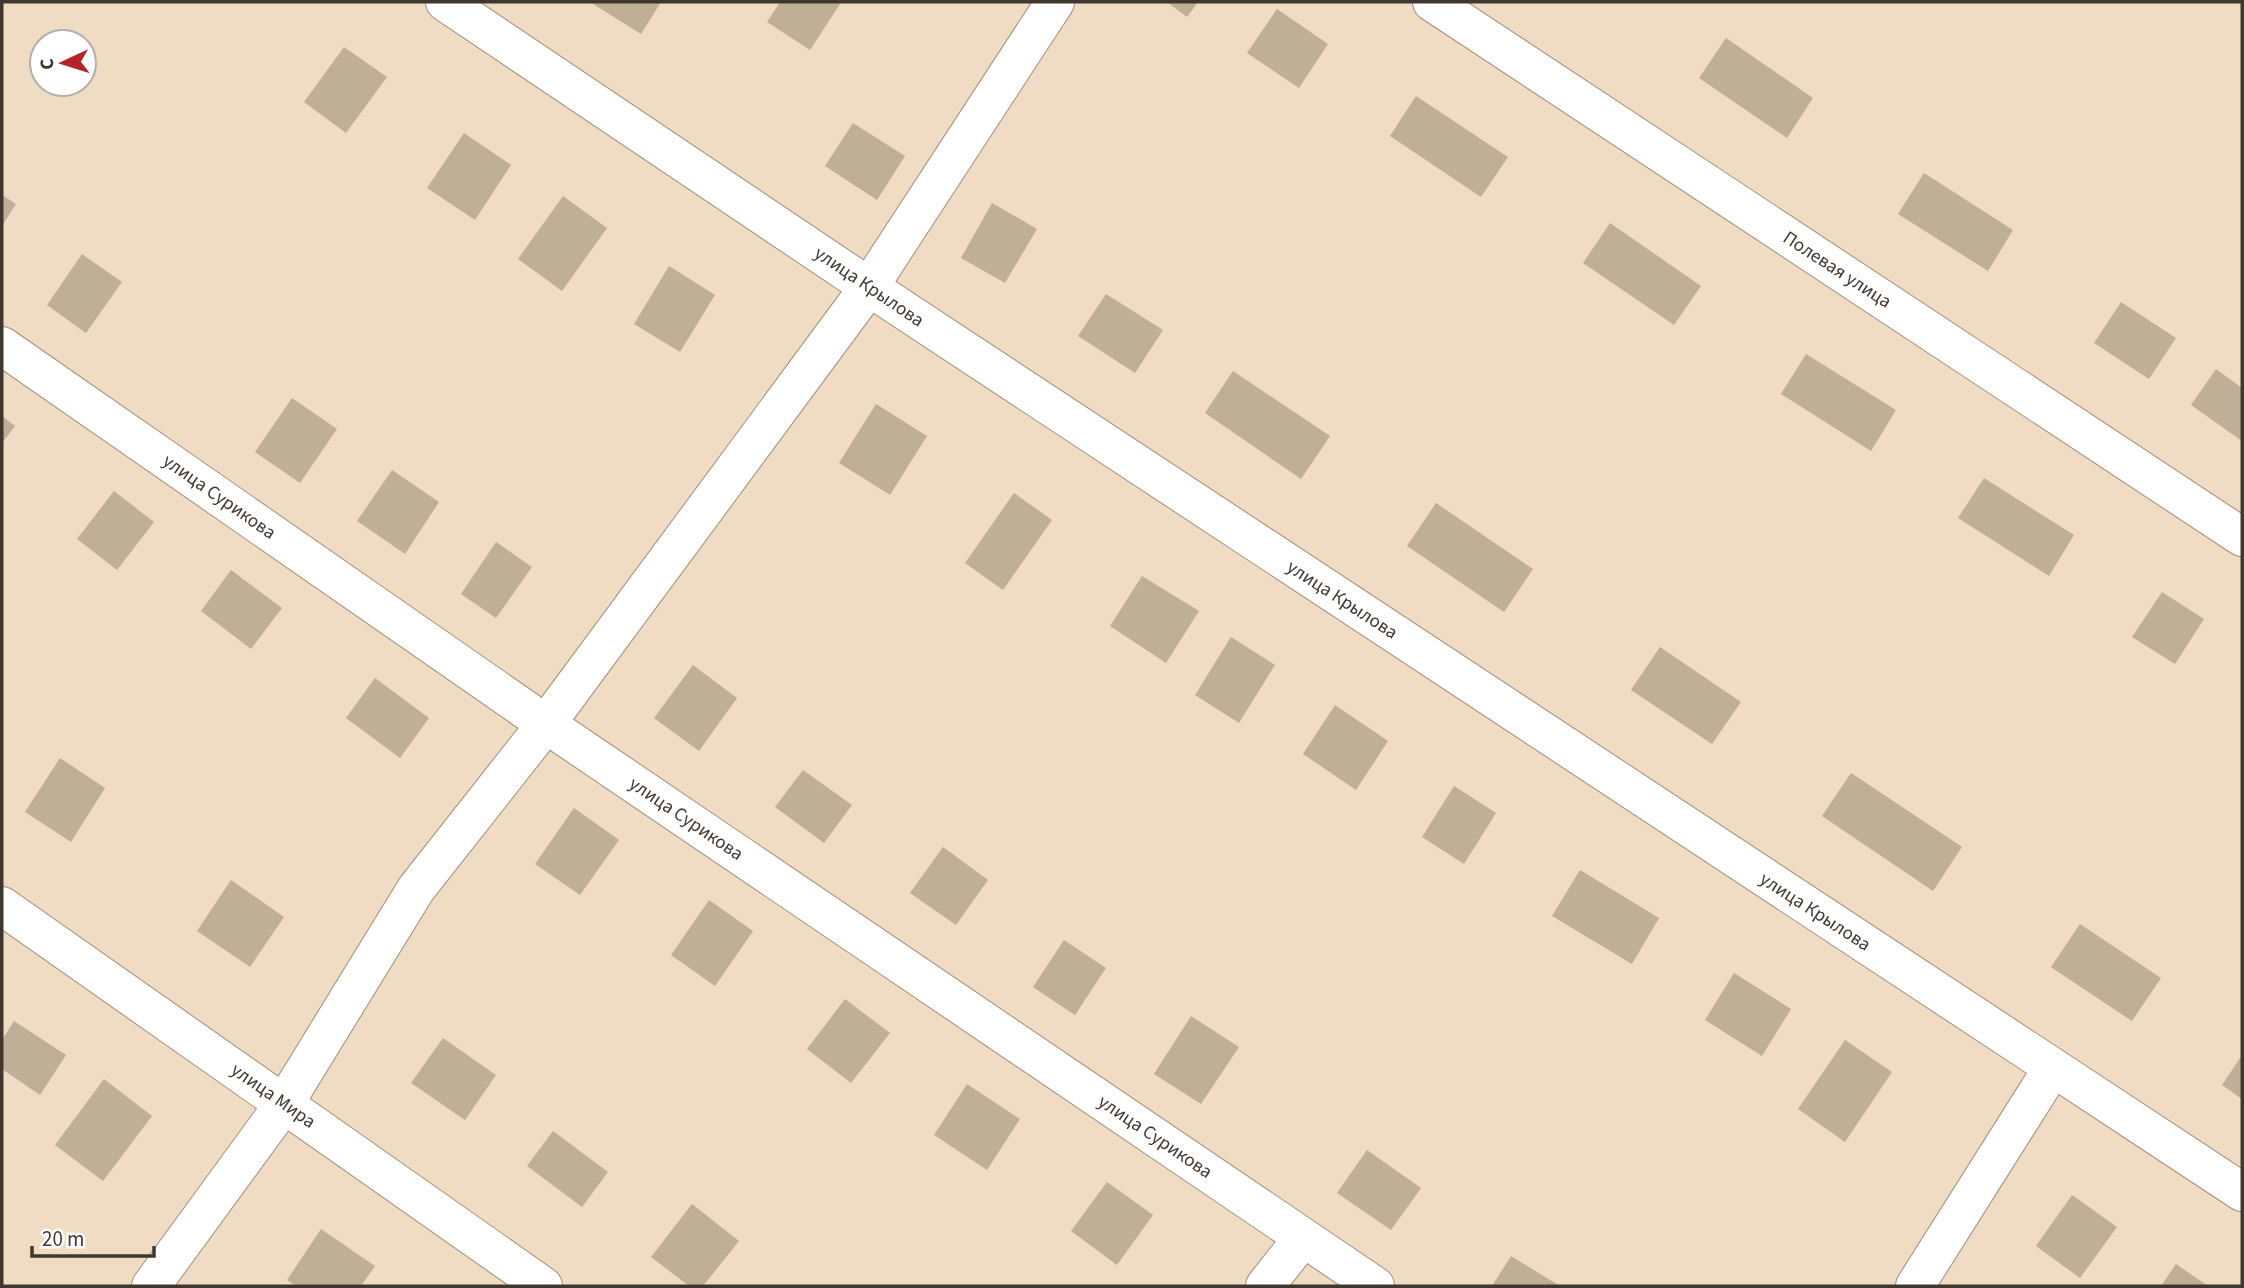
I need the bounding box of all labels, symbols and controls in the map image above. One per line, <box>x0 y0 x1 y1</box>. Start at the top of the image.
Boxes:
north arrow <box>28 28 98 98</box>
text: С <box>34 58 61 71</box>
street label: Полевая улица <box>1777 225 1897 315</box>
street label: улица Крылова <box>809 240 929 334</box>
street label: улица Сурикова <box>157 448 281 546</box>
street label: улица Крылова <box>1281 554 1403 646</box>
street label: улица Сурикова <box>623 771 749 867</box>
street label: улица Крылова <box>1754 866 1876 958</box>
street label: улица Мира <box>225 1057 321 1135</box>
street label: улица Сурикова <box>1092 1089 1218 1185</box>
scale bar <box>32 1214 154 1258</box>
text: 20 m <box>42 1224 84 1254</box>

